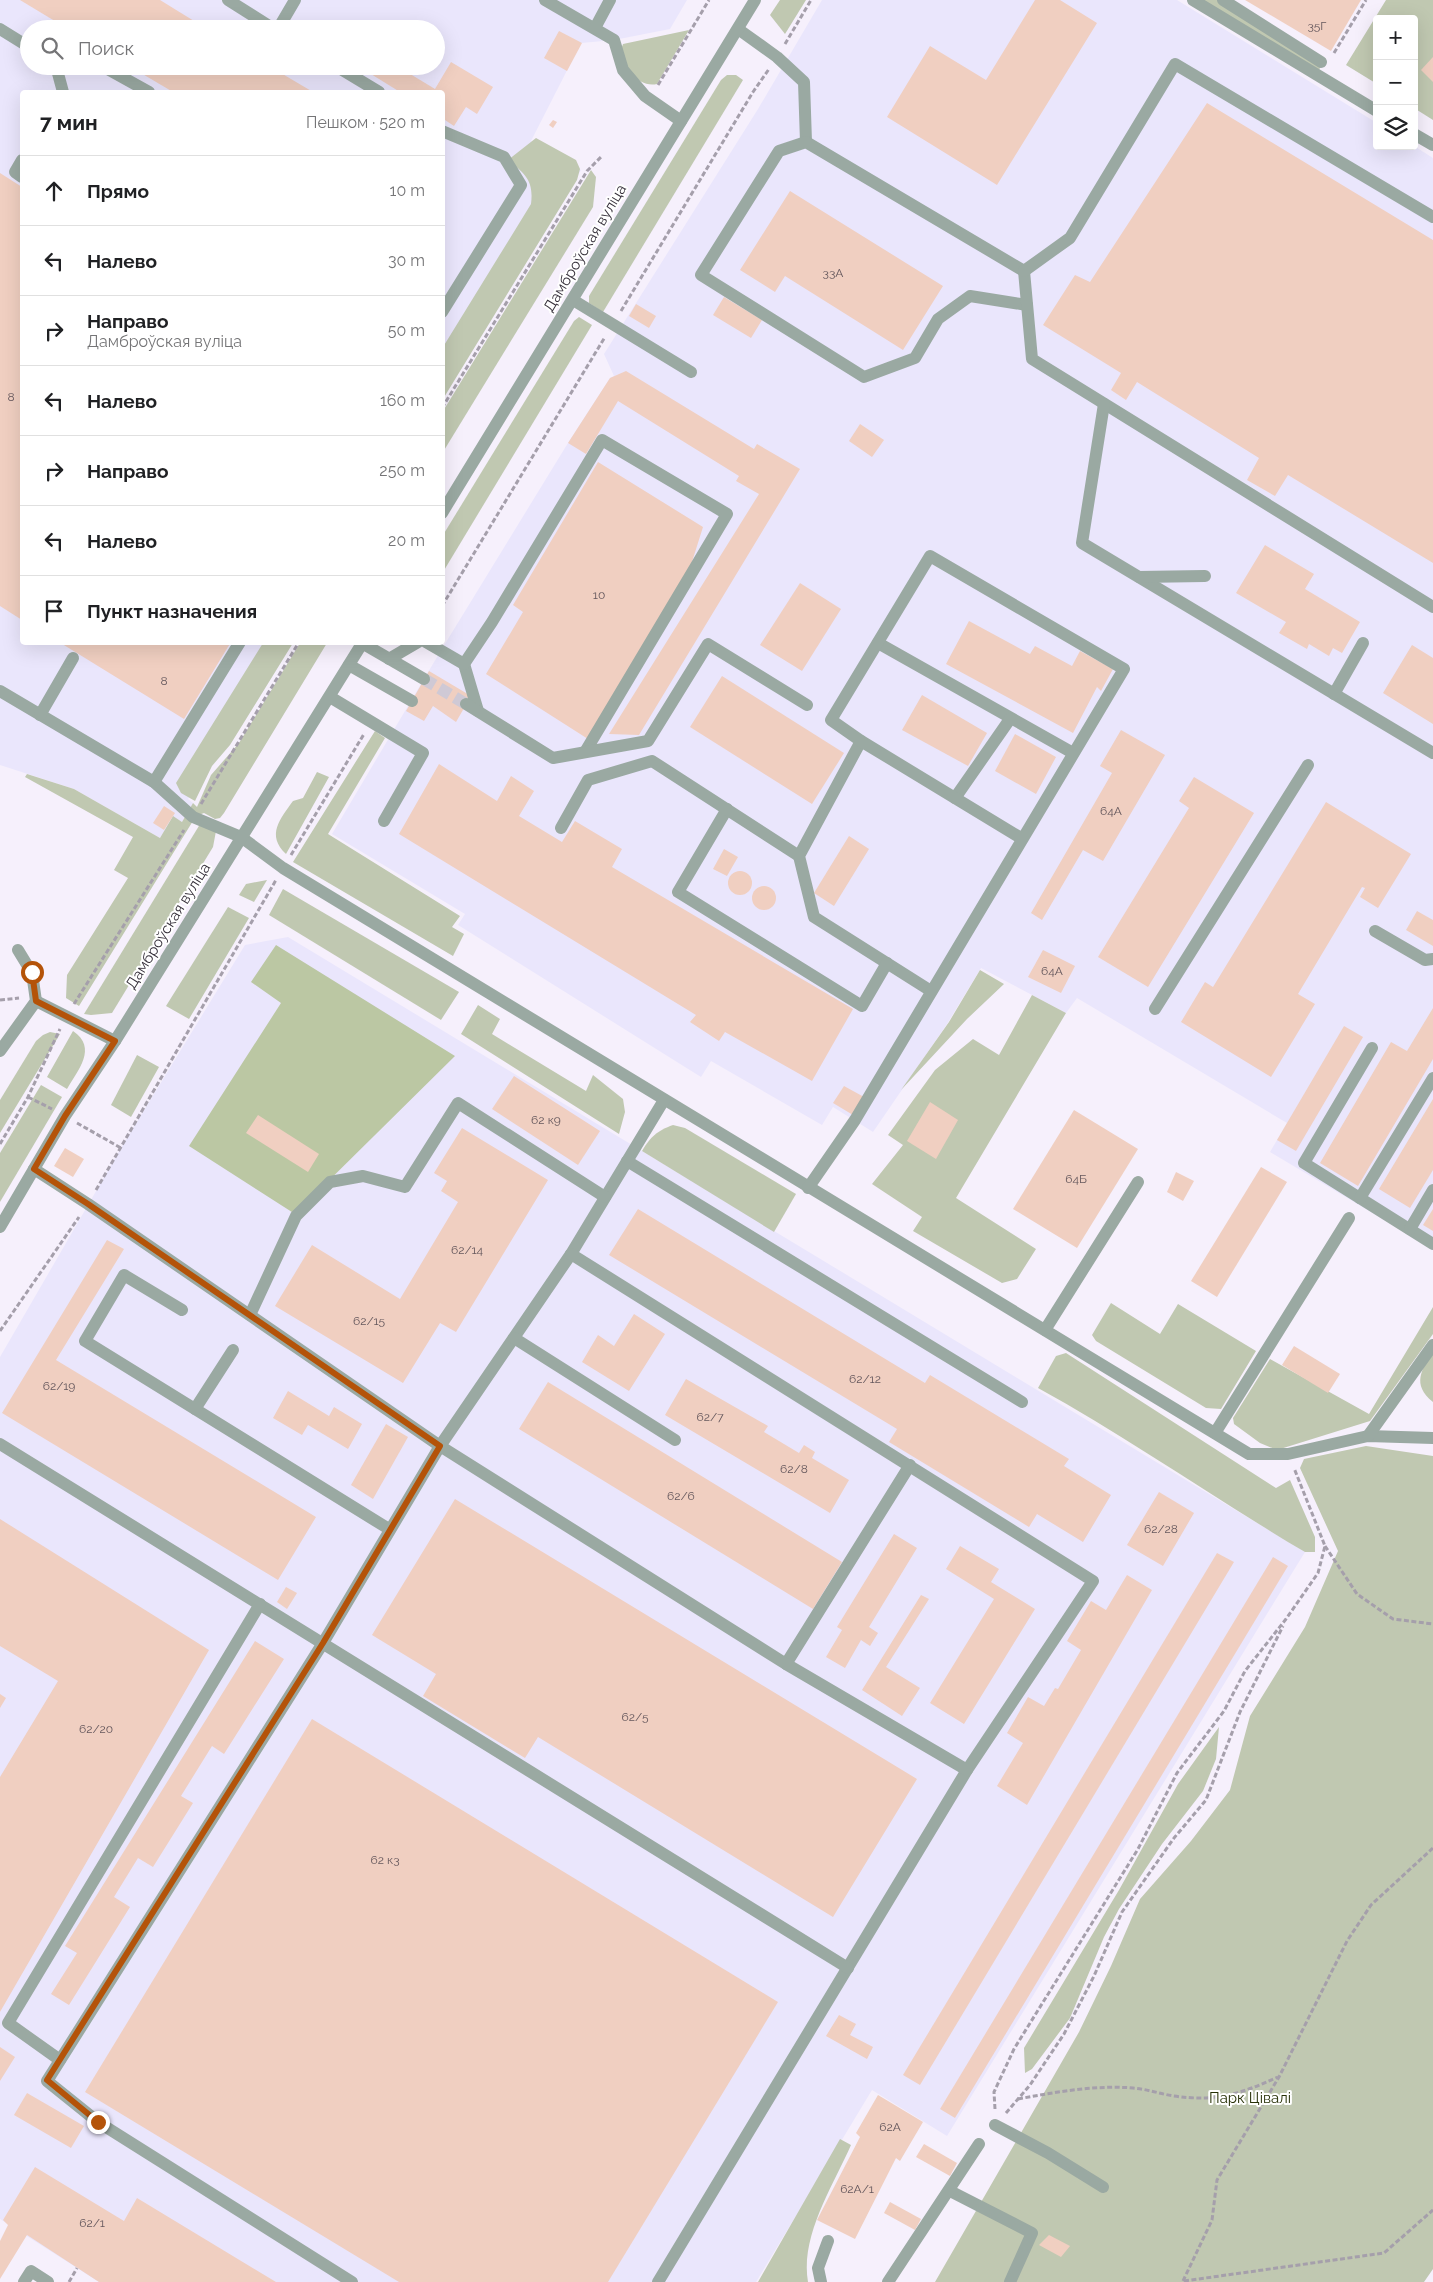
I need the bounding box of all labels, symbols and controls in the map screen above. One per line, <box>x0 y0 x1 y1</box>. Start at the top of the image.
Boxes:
map controls <box>1373 15 1418 150</box>
button: + <box>1373 15 1418 60</box>
house number: 35Г <box>1307 19 1327 33</box>
search box <box>20 20 445 75</box>
icon: search <box>38 34 66 62</box>
text: Поиск <box>78 37 134 59</box>
button: − <box>1373 60 1418 105</box>
button: layers <box>1373 105 1418 150</box>
text: 7 мин <box>40 110 98 135</box>
text: Пешком · 520 m <box>306 113 425 132</box>
icon: ahead <box>40 177 68 205</box>
text: Прямо <box>87 180 149 202</box>
text: 10 m <box>390 181 425 200</box>
street label: Дамброўская вуліца <box>540 181 630 315</box>
icon: left <box>40 247 68 275</box>
text: Налево <box>87 250 157 272</box>
text: 30 m <box>388 251 425 270</box>
house number: 33А <box>823 266 843 280</box>
text: Направо <box>87 310 168 332</box>
icon: right <box>40 317 68 345</box>
text: 50 m <box>388 321 425 340</box>
text: Дамброўская вуліца <box>87 332 242 351</box>
icon: left <box>40 387 68 415</box>
house number: 8 <box>7 390 15 404</box>
text: Налево <box>87 390 157 412</box>
text: 160 m <box>380 391 425 410</box>
icon: right <box>40 457 68 485</box>
text: Направо <box>87 460 168 482</box>
text: 250 m <box>379 461 425 480</box>
icon: left <box>40 527 68 555</box>
text: Налево <box>87 530 157 552</box>
text: 20 m <box>388 531 425 550</box>
house number: 10 <box>593 588 605 602</box>
icon: arrive <box>40 597 68 625</box>
text: Пункт назначения <box>87 600 257 622</box>
house number: 8 <box>160 674 168 688</box>
house number: 64А <box>1100 804 1122 818</box>
street label: Дамброўская вуліца <box>122 860 214 992</box>
route start <box>21 961 44 984</box>
house number: 64А <box>1041 964 1063 978</box>
house number: 62 к9 <box>531 1113 561 1127</box>
house number: 64Б <box>1065 1172 1087 1186</box>
house number: 62/14 <box>451 1243 484 1257</box>
house number: 62/15 <box>353 1314 386 1328</box>
house number: 62/12 <box>849 1372 881 1386</box>
house number: 62/19 <box>43 1379 75 1393</box>
house number: 62/7 <box>696 1410 724 1424</box>
house number: 62/8 <box>780 1462 808 1476</box>
house number: 62/6 <box>667 1489 695 1503</box>
house number: 62/28 <box>1144 1522 1178 1536</box>
house number: 62/5 <box>622 1710 649 1724</box>
house number: 62/20 <box>79 1722 113 1736</box>
house number: 62 к3 <box>370 1853 400 1867</box>
park label: Парк Цівалі <box>1209 2089 1291 2107</box>
route end <box>87 2111 110 2134</box>
house number: 62А <box>879 2120 901 2134</box>
house number: 62А/1 <box>840 2182 874 2196</box>
house number: 62/1 <box>79 2216 105 2230</box>

